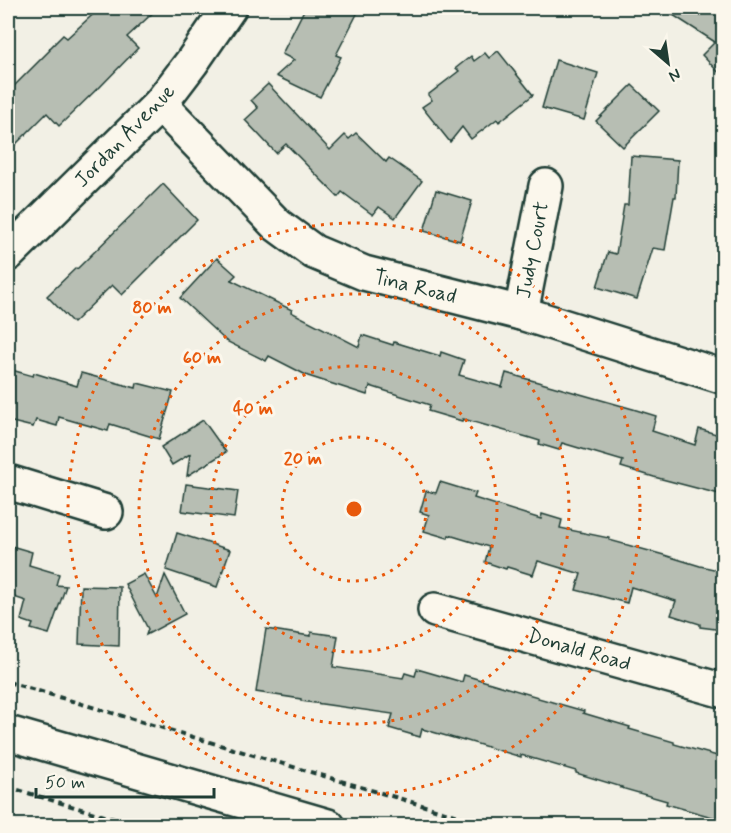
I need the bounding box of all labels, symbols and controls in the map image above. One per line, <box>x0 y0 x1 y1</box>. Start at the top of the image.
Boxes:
north arrow <box>638 33 698 93</box>
text: N <box>665 63 684 87</box>
street label: Jordan Avenue <box>68 78 182 194</box>
street label: Judy Court <box>510 199 556 301</box>
street label: Tina Road <box>371 263 459 311</box>
text: 80 m <box>132 296 172 320</box>
text: 60 m <box>183 346 221 370</box>
text: 40 m <box>233 397 273 421</box>
text: 20 m <box>284 447 322 471</box>
centre of rings <box>344 499 364 519</box>
street label: Donald Road <box>524 622 634 678</box>
scale bar <box>36 761 214 799</box>
text: 50 m <box>45 771 85 795</box>

